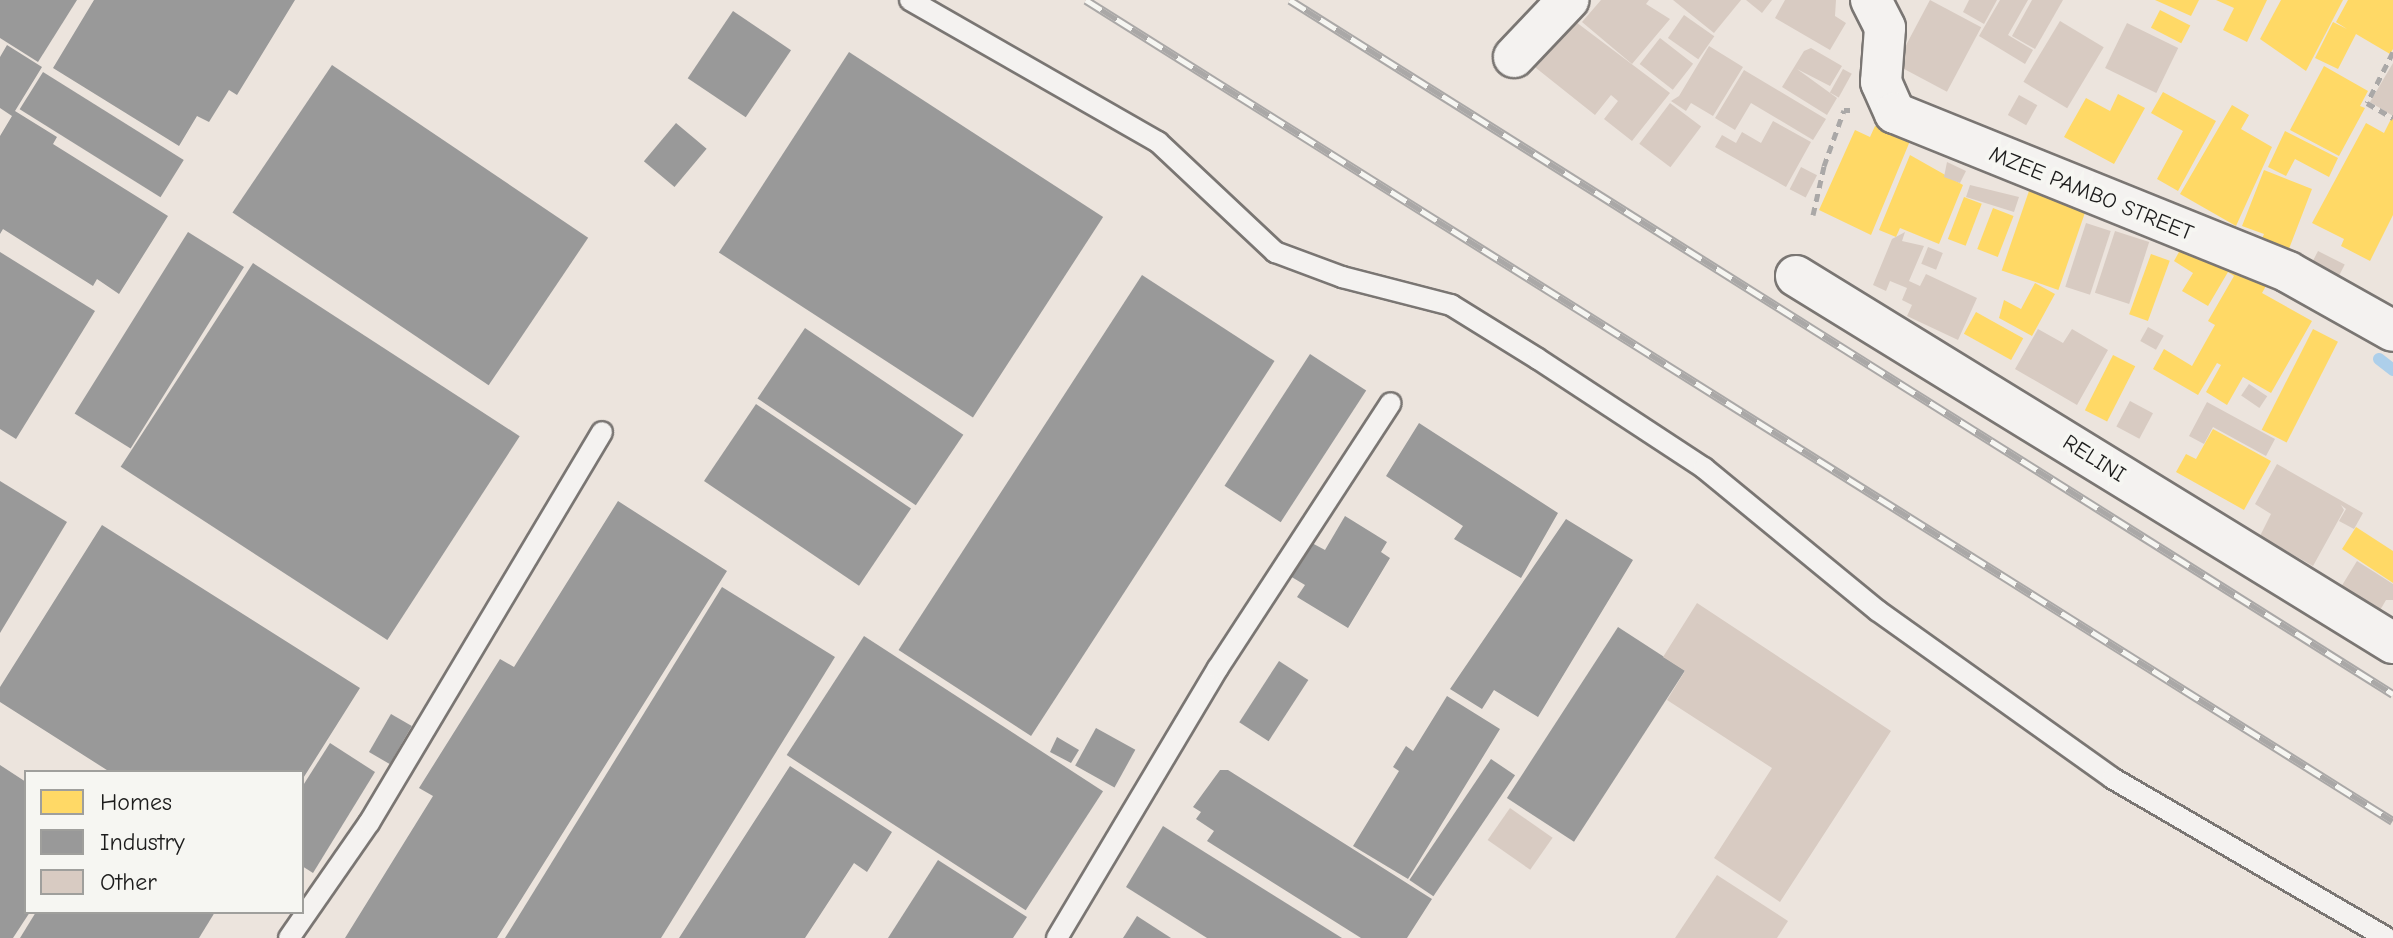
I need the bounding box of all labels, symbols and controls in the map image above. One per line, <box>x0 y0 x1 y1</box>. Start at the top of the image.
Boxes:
street label: MZEE PAMBO STREET <box>1985 141 2197 247</box>
street label: RELINI <box>2058 429 2130 489</box>
legend <box>24 770 304 914</box>
text: Homes <box>100 788 172 816</box>
text: Industry <box>100 828 185 856</box>
text: Other <box>100 868 157 896</box>

